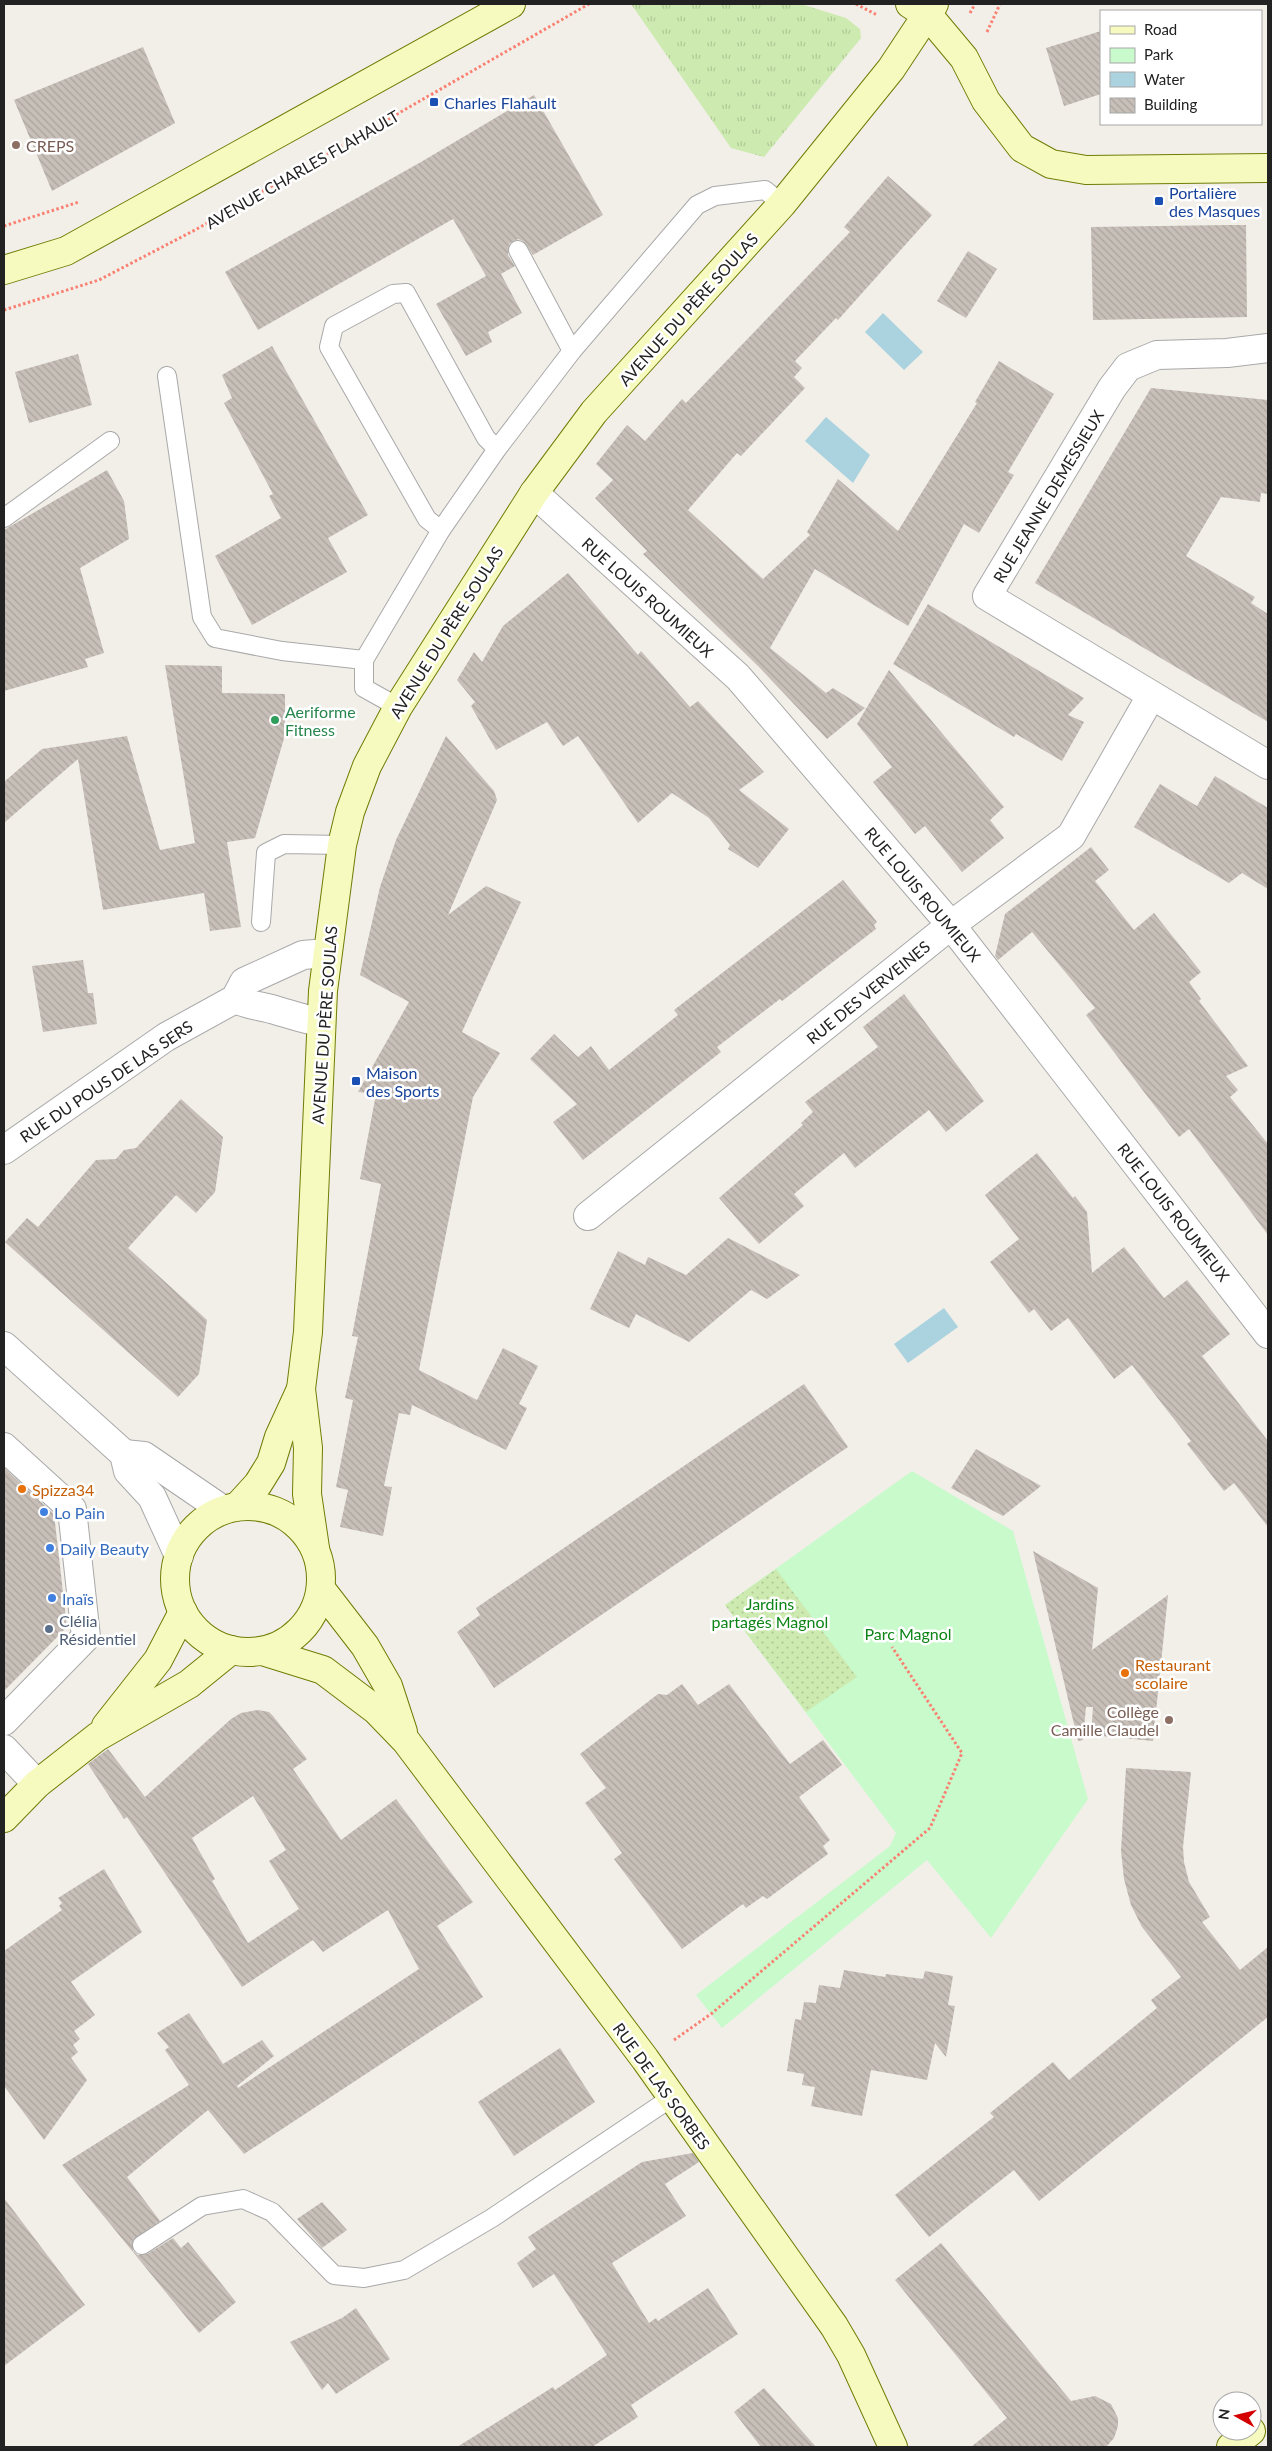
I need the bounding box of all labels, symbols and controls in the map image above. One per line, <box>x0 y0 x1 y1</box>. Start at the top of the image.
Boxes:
legend <box>1100 10 1262 125</box>
text: Road <box>1144 20 1177 38</box>
text: Park <box>1144 45 1174 63</box>
text: Water <box>1144 70 1185 88</box>
place label: Charles Flahault <box>444 93 557 112</box>
text: Building <box>1144 95 1197 113</box>
marker: Charles Flahault <box>428 96 440 108</box>
street label: AVENUE CHARLES FLAHAULT <box>202 105 403 232</box>
place label: CREPS <box>26 136 74 155</box>
marker: CREPS <box>10 139 22 151</box>
place label: Portalière des Masques <box>1169 183 1260 220</box>
marker: Portalière des Masques <box>1153 195 1165 207</box>
street label: AVENUE DU PÈRE SOULAS <box>614 229 762 389</box>
street label: RUE JEANNE DEMESSIEUX <box>989 406 1107 586</box>
street label: RUE LOUIS ROUMIEUX <box>579 533 718 661</box>
street label: AVENUE DU PÈRE SOULAS <box>385 543 507 721</box>
place label: Aeriforme Fitness <box>285 702 356 739</box>
marker: Aeriforme Fitness <box>269 714 281 726</box>
street label: RUE LOUIS ROUMIEUX <box>861 823 985 966</box>
street label: AVENUE DU PÈRE SOULAS <box>308 925 340 1125</box>
street label: RUE DES VERVEINES <box>803 936 933 1048</box>
street label: RUE DU POUS DE LAS SERS <box>16 1016 196 1146</box>
place label: Maison des Sports <box>366 1063 440 1100</box>
marker: Maison des Sports <box>350 1075 362 1087</box>
street label: RUE LOUIS ROUMIEUX <box>1114 1139 1234 1285</box>
place label: Spizza34 <box>32 1480 94 1499</box>
marker: Spizza34 <box>16 1483 28 1495</box>
place label: Lo Pain <box>54 1503 105 1522</box>
marker: Lo Pain <box>38 1506 50 1518</box>
place label: Daily Beauty <box>60 1539 150 1558</box>
marker: Daily Beauty <box>44 1542 56 1554</box>
place label: Inaïs <box>62 1589 94 1608</box>
marker: Inaïs <box>46 1592 58 1604</box>
park label: Jardins partagés Magnol <box>712 1594 828 1631</box>
place label: Clélia Résidentiel <box>59 1611 136 1648</box>
marker: Clélia Résidentiel <box>43 1623 55 1635</box>
park label: Parc Magnol <box>864 1624 952 1643</box>
place label: Restaurant scolaire <box>1135 1655 1211 1692</box>
marker: Restaurant scolaire <box>1119 1667 1131 1679</box>
place label: Collège Camille Claudel <box>1051 1702 1159 1739</box>
marker: Collège Camille Claudel <box>1163 1714 1175 1726</box>
street label: RUE DE LAS SORBES <box>610 2019 714 2153</box>
north arrow <box>1212 2391 1262 2441</box>
text: N <box>1214 2408 1233 2421</box>

